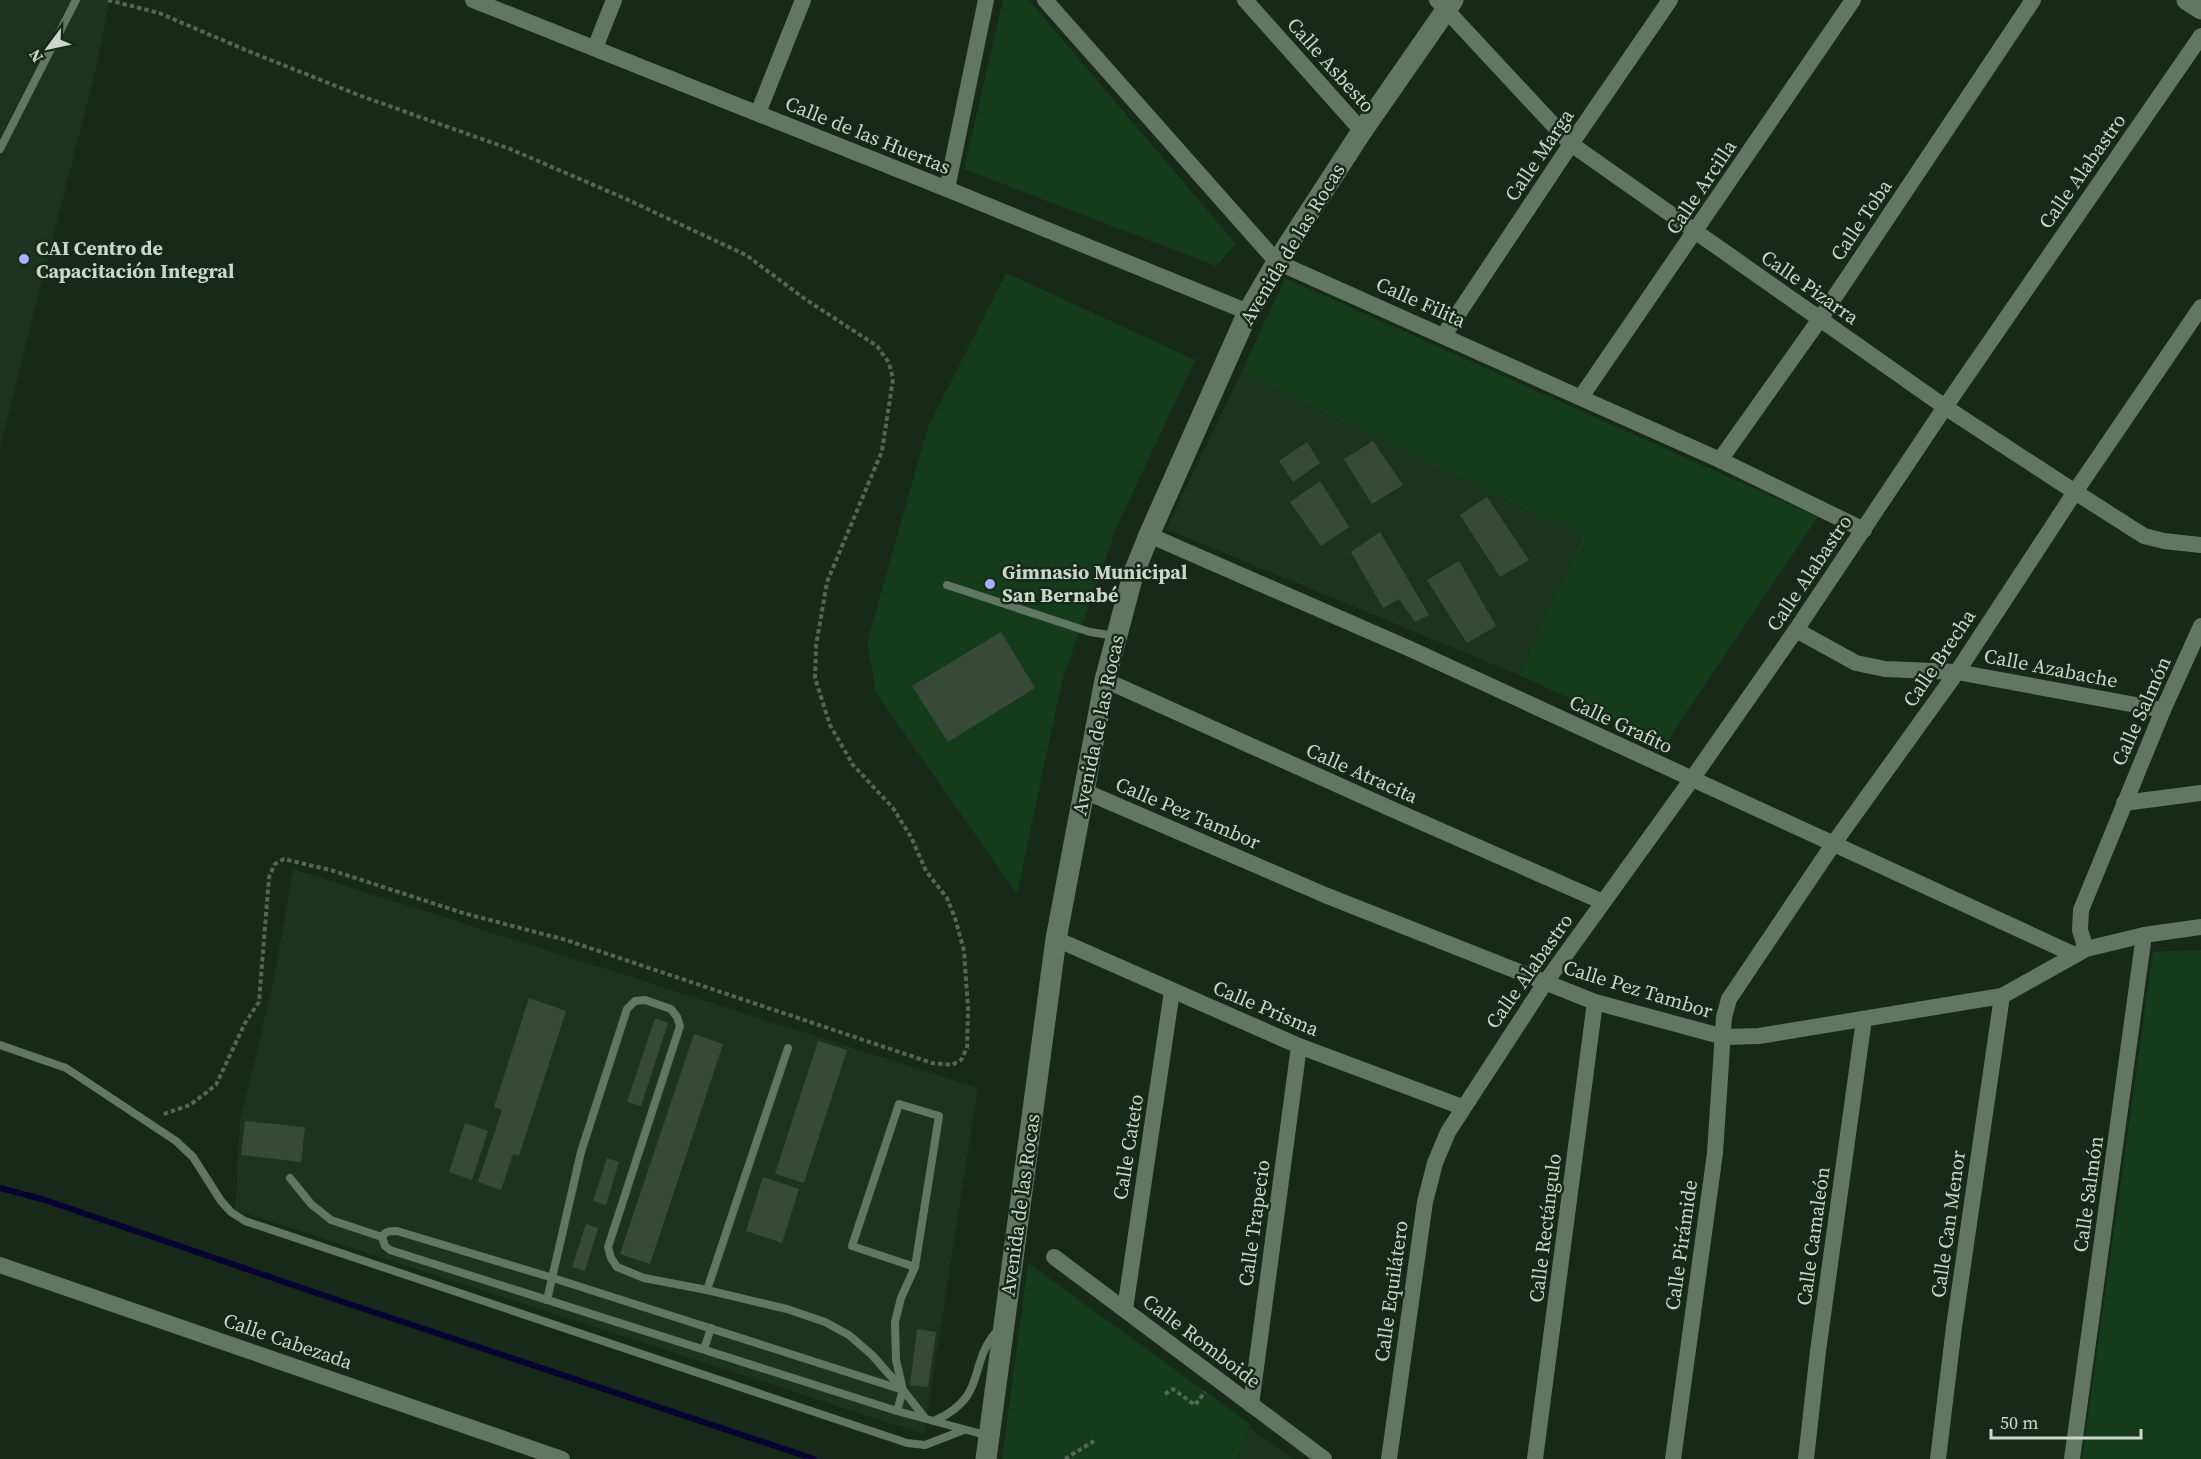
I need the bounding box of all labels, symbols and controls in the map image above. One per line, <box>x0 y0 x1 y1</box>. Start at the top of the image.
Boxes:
street label: Calle Asbesto <box>1281 11 1381 119</box>
north arrow <box>18 18 78 78</box>
text: N <box>23 45 48 67</box>
street label: Calle de las Huertas <box>781 89 955 181</box>
street label: Calle Marga <box>1498 103 1581 207</box>
street label: Calle Alabastro <box>2032 108 2132 234</box>
street label: Calle Arcilla <box>1659 133 1743 240</box>
street label: Avenida de las Rocas <box>1233 158 1351 330</box>
street label: Calle Toba <box>1824 173 1899 266</box>
place label: CAI Centro de Capacitación Integral <box>36 234 234 285</box>
street label: Calle Pizarra <box>1755 243 1865 332</box>
marker: CAI Centro de Capacitación Integral <box>17 252 31 266</box>
street label: Calle Filita <box>1372 270 1471 335</box>
street label: Calle Alabastro <box>1760 509 1858 637</box>
place label: Gimnasio Municipal San Bernabé <box>1002 558 1187 609</box>
marker: Gimnasio Municipal San Bernabé <box>983 577 997 591</box>
street label: Calle Brecha <box>1896 603 1982 712</box>
street label: Avenida de las Rocas <box>1065 632 1131 818</box>
street label: Calle Azabache <box>1982 641 2120 695</box>
street label: Calle Salmón <box>2104 652 2178 770</box>
street label: Calle Grafito <box>1565 688 1677 760</box>
street label: Calle Atracita <box>1302 736 1423 810</box>
street label: Calle Pez Tambor <box>1111 770 1265 856</box>
street label: Calle Alabastro <box>1479 908 1579 1034</box>
street label: Calle Pez Tambor <box>1560 953 1717 1025</box>
street label: Calle Prisma <box>1209 973 1324 1043</box>
street label: Calle Cateto <box>1106 1092 1150 1202</box>
street label: Avenida de las Rocas <box>993 1112 1047 1298</box>
street label: Calle Salmón <box>2066 1134 2110 1254</box>
street label: Calle Can Menor <box>1924 1148 1972 1299</box>
street label: Calle Rectángulo <box>1522 1152 1568 1304</box>
street label: Calle Trapecio <box>1231 1158 1277 1288</box>
street label: Calle Camaleón <box>1789 1165 1837 1307</box>
street label: Calle Pirámide <box>1658 1178 1704 1312</box>
street label: Calle Equilátero <box>1367 1219 1415 1363</box>
street label: Calle Romboide <box>1137 1287 1267 1395</box>
street label: Calle Cabezada <box>220 1306 357 1376</box>
scale bar <box>1991 1402 2141 1440</box>
text: 50 m <box>2000 1410 2038 1435</box>

